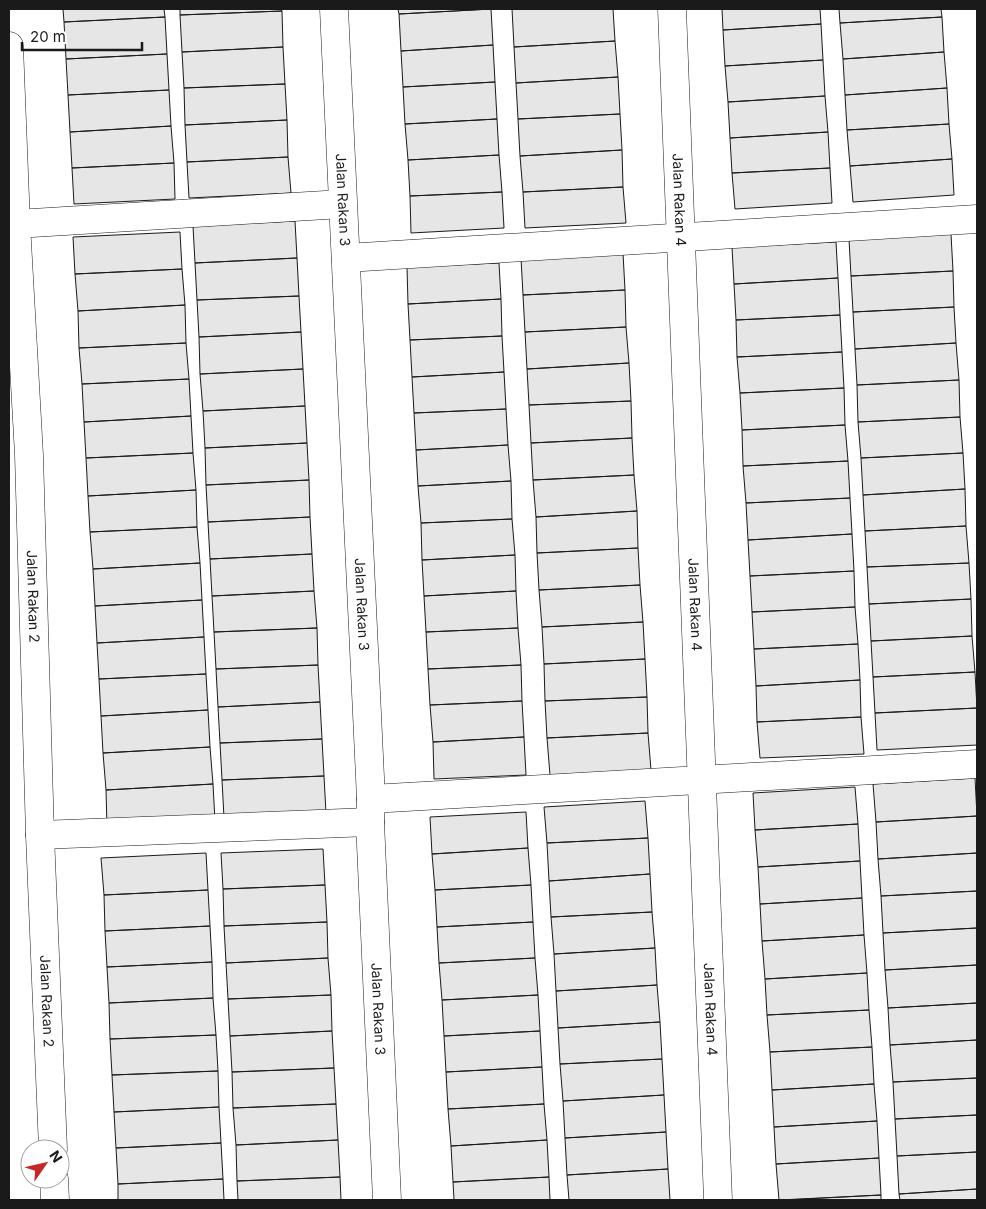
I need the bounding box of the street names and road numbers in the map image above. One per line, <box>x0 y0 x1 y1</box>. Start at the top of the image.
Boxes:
street label: Jalan Rakan 3 <box>333 153 354 246</box>
street label: Jalan Rakan 4 <box>670 153 690 247</box>
street label: Jalan Rakan 2 <box>24 550 43 643</box>
street label: Jalan Rakan 3 <box>352 558 373 651</box>
street label: Jalan Rakan 4 <box>685 558 706 651</box>
street label: Jalan Rakan 2 <box>37 955 58 1048</box>
street label: Jalan Rakan 3 <box>368 962 389 1056</box>
street label: Jalan Rakan 4 <box>701 962 721 1056</box>

